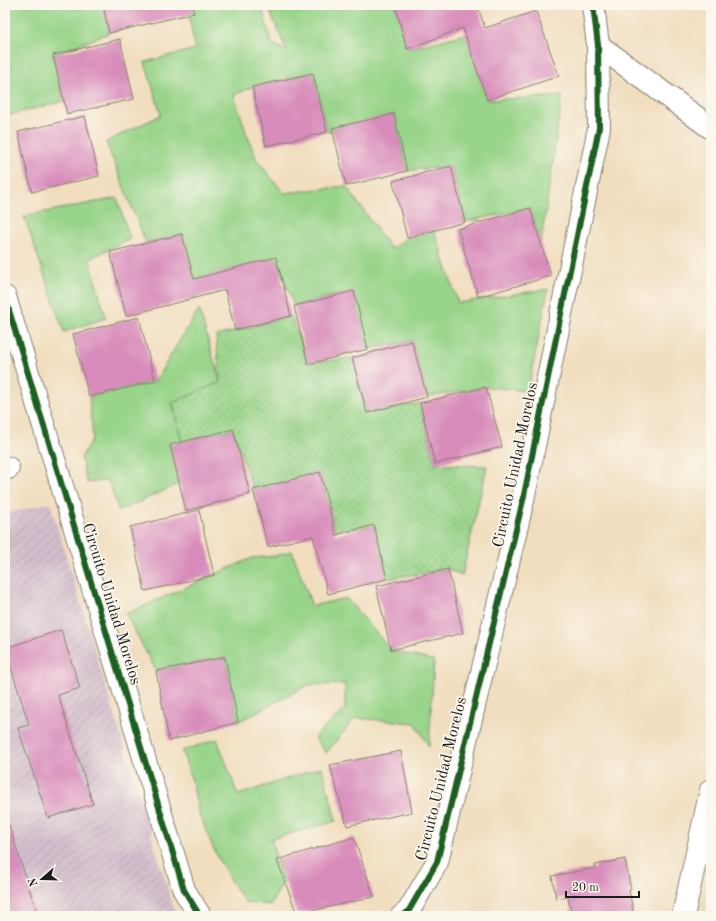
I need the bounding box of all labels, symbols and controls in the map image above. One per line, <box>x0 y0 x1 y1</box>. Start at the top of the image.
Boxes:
street label: Circuito Unidad Morelos <box>491 381 541 549</box>
street label: Circuito Unidad Morelos <box>79 521 143 687</box>
street label: Circuito Unidad Morelos <box>414 695 470 863</box>
north arrow <box>22 859 62 899</box>
scale bar <box>566 873 639 899</box>
text: N <box>27 876 41 888</box>
text: 20 m <box>572 882 599 894</box>

